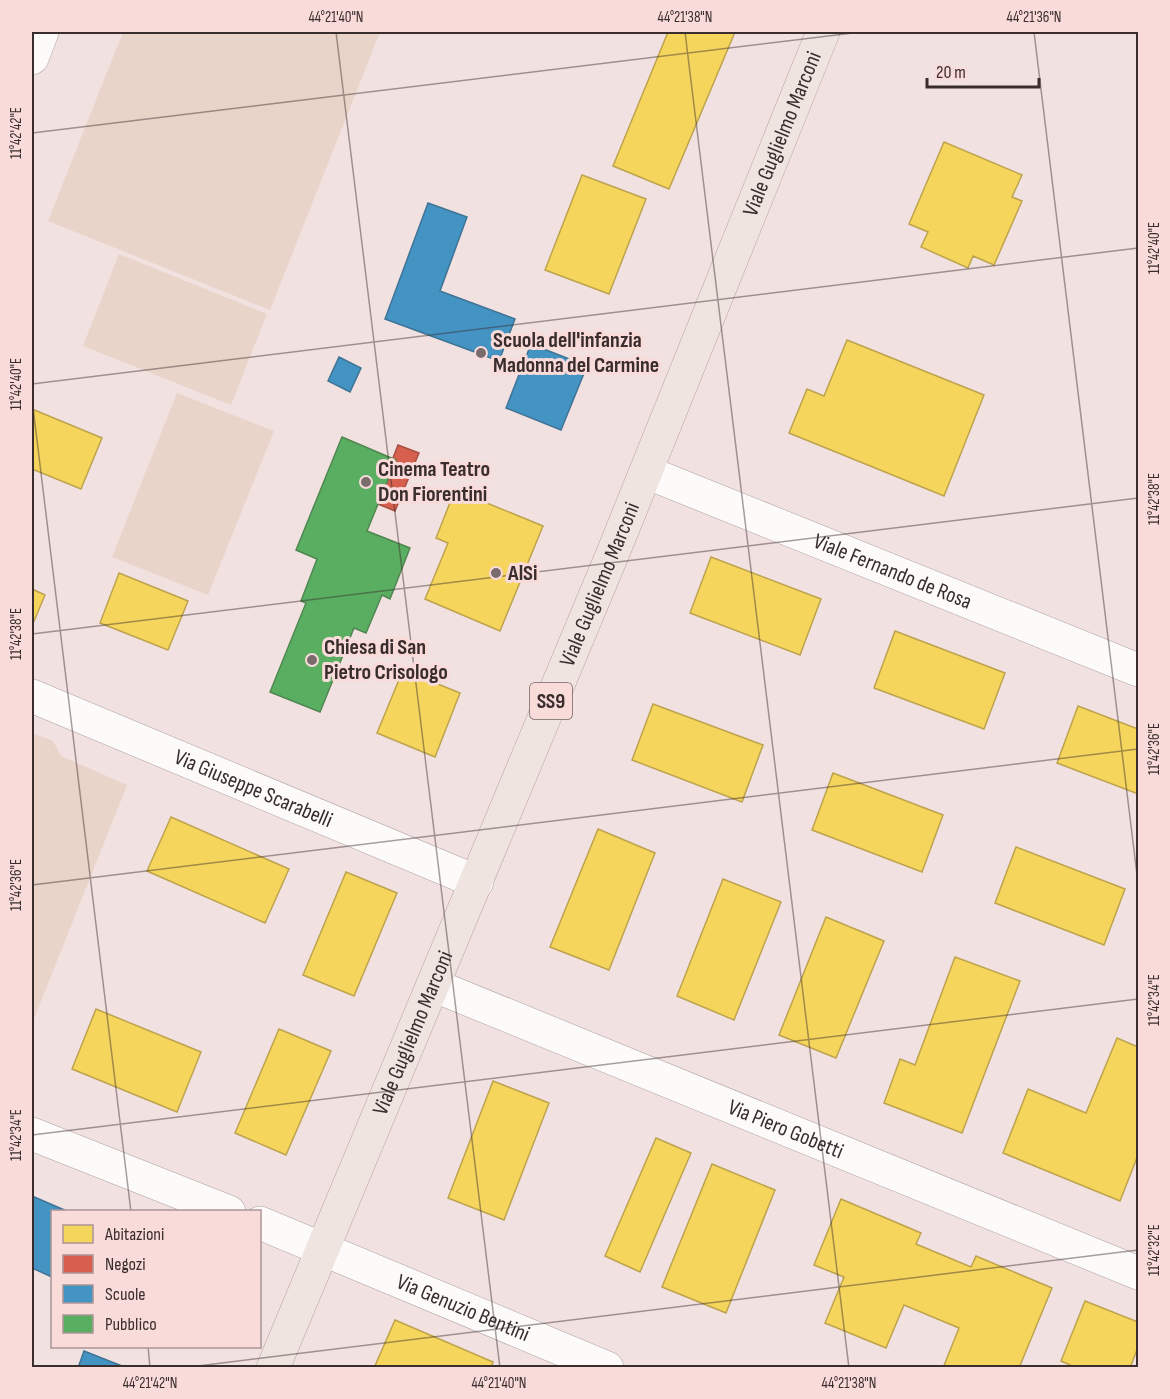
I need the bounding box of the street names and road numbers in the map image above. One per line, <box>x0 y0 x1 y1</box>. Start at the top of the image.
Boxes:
street label: Viale Guglielmo Marconi <box>737 48 827 220</box>
street label: Viale Guglielmo Marconi <box>554 498 646 670</box>
street label: Viale Fernando de Rosa <box>810 527 976 615</box>
road number: SS9 <box>530 683 572 719</box>
street label: Via Giuseppe Scarabelli <box>170 743 337 834</box>
street label: Viale Guglielmo Marconi <box>367 947 459 1119</box>
street label: Via Piero Gobetti <box>724 1093 847 1165</box>
street label: Via Genuzio Bentini <box>392 1268 534 1348</box>

